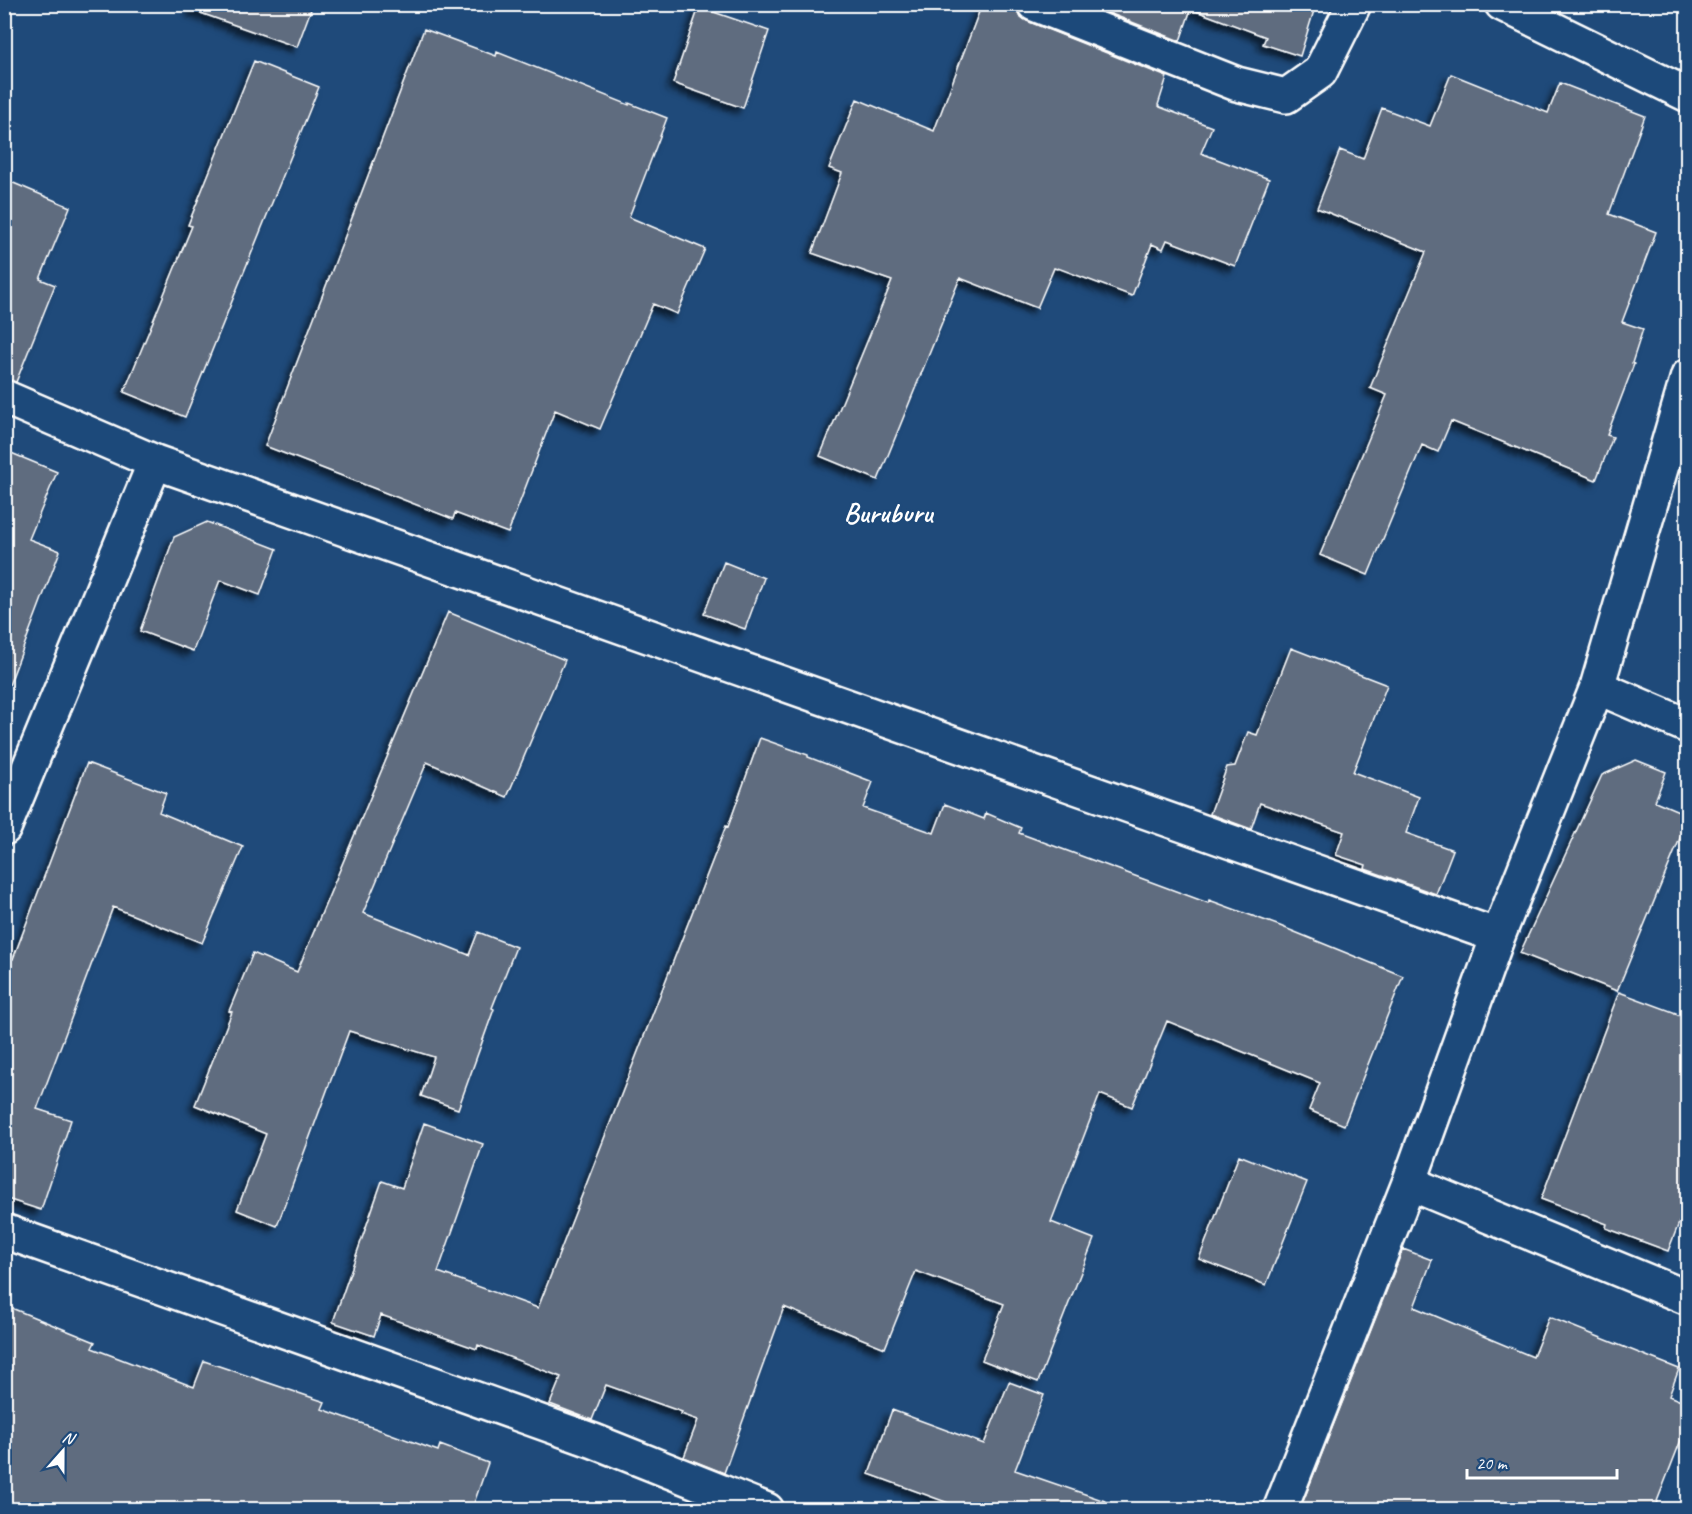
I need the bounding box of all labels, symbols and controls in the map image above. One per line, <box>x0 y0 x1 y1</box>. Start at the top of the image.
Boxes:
district label: Buruburu <box>844 495 935 530</box>
north arrow <box>33 1421 93 1481</box>
text: N <box>60 1427 79 1450</box>
scale bar <box>1467 1442 1617 1480</box>
text: 20 m <box>1476 1452 1509 1474</box>

